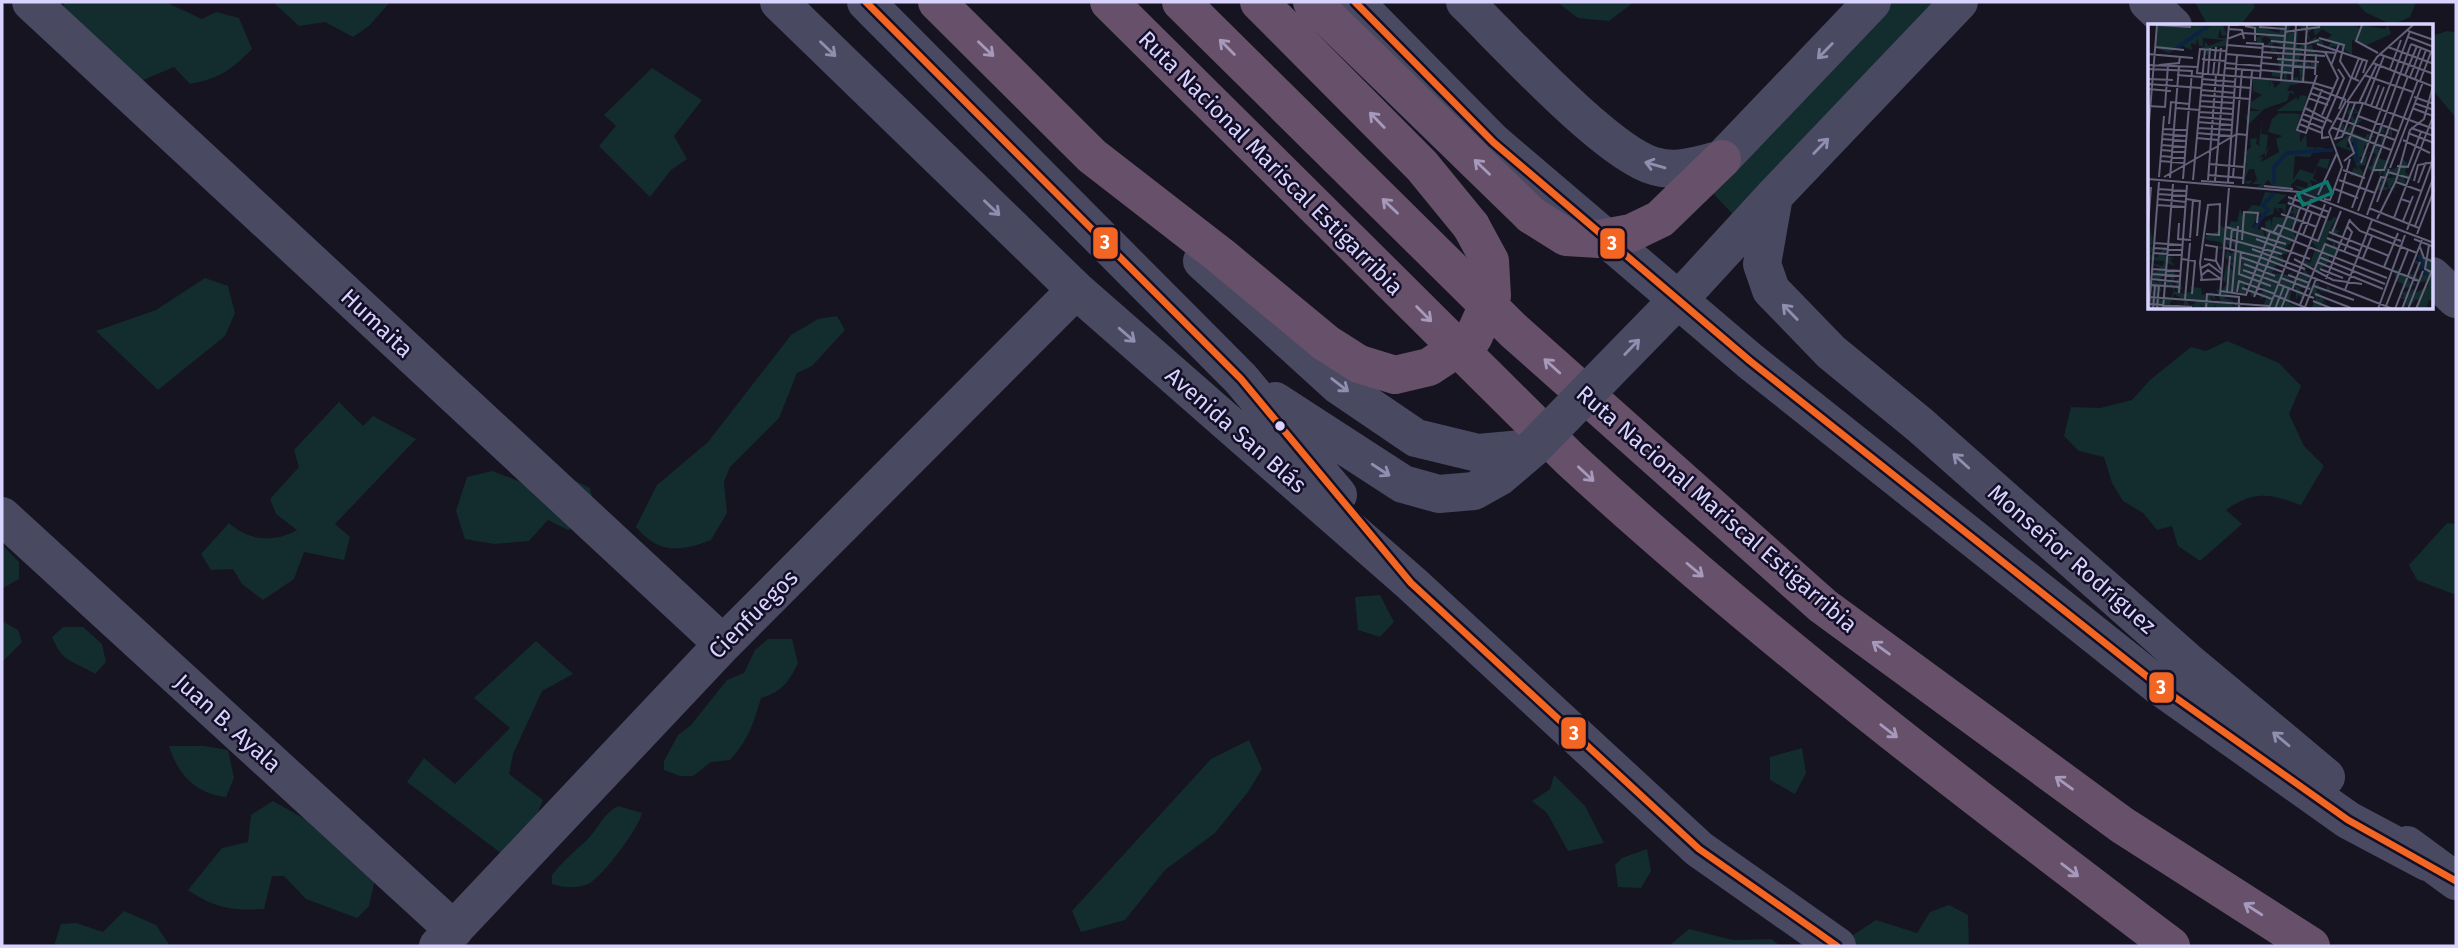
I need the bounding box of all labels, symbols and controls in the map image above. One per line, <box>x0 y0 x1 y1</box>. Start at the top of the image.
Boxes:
inset map <box>2148 24 2434 310</box>
street label: Ruta Nacional Mariscal Estigarribia <box>1133 25 1409 301</box>
one-way arrow <box>1219 39 1236 56</box>
one-way arrow <box>819 41 836 58</box>
one-way arrow <box>977 41 994 58</box>
one-way arrow <box>1816 42 1833 59</box>
one-way arrow <box>1369 112 1386 129</box>
one-way arrow <box>1813 138 1830 155</box>
one-way arrow <box>1645 158 1667 171</box>
one-way arrow <box>1474 159 1491 176</box>
one-way arrow <box>1382 198 1399 215</box>
one-way arrow <box>983 199 1000 216</box>
line badge: 3 <box>1092 226 1119 260</box>
line badge: 3 <box>1599 227 1626 260</box>
text: 3 <box>1099 231 1110 254</box>
text: 3 <box>1606 232 1617 255</box>
street label: Humaita <box>335 283 419 363</box>
one-way arrow <box>1781 303 1798 320</box>
one-way arrow <box>1415 306 1432 323</box>
one-way arrow <box>1118 327 1136 343</box>
one-way arrow <box>1623 339 1640 356</box>
one-way arrow <box>1543 358 1561 374</box>
street label: Avenida San Blás <box>1160 361 1312 499</box>
one-way arrow <box>1330 378 1348 393</box>
street label: Ruta Nacional Mariscal Estigarribia <box>1571 379 1863 639</box>
unlabelled marker <box>1273 419 1287 433</box>
one-way arrow <box>1952 453 1970 469</box>
one-way arrow <box>1370 463 1390 477</box>
one-way arrow <box>1577 465 1594 482</box>
street label: Monseñor Rodríguez <box>1982 478 2162 640</box>
one-way arrow <box>1686 562 1704 578</box>
street label: Cienfuegos <box>703 564 803 664</box>
one-way arrow <box>1872 641 1891 656</box>
street label: Juan B. Ayala <box>169 668 287 778</box>
line badge: 3 <box>2148 671 2175 704</box>
text: 3 <box>2155 676 2166 699</box>
line badge: 3 <box>1560 716 1587 750</box>
text: 3 <box>1568 722 1579 745</box>
one-way arrow <box>1880 723 1898 738</box>
one-way arrow <box>2272 731 2290 747</box>
one-way arrow <box>2055 776 2074 790</box>
one-way arrow <box>2060 862 2078 877</box>
one-way arrow <box>2244 902 2263 917</box>

